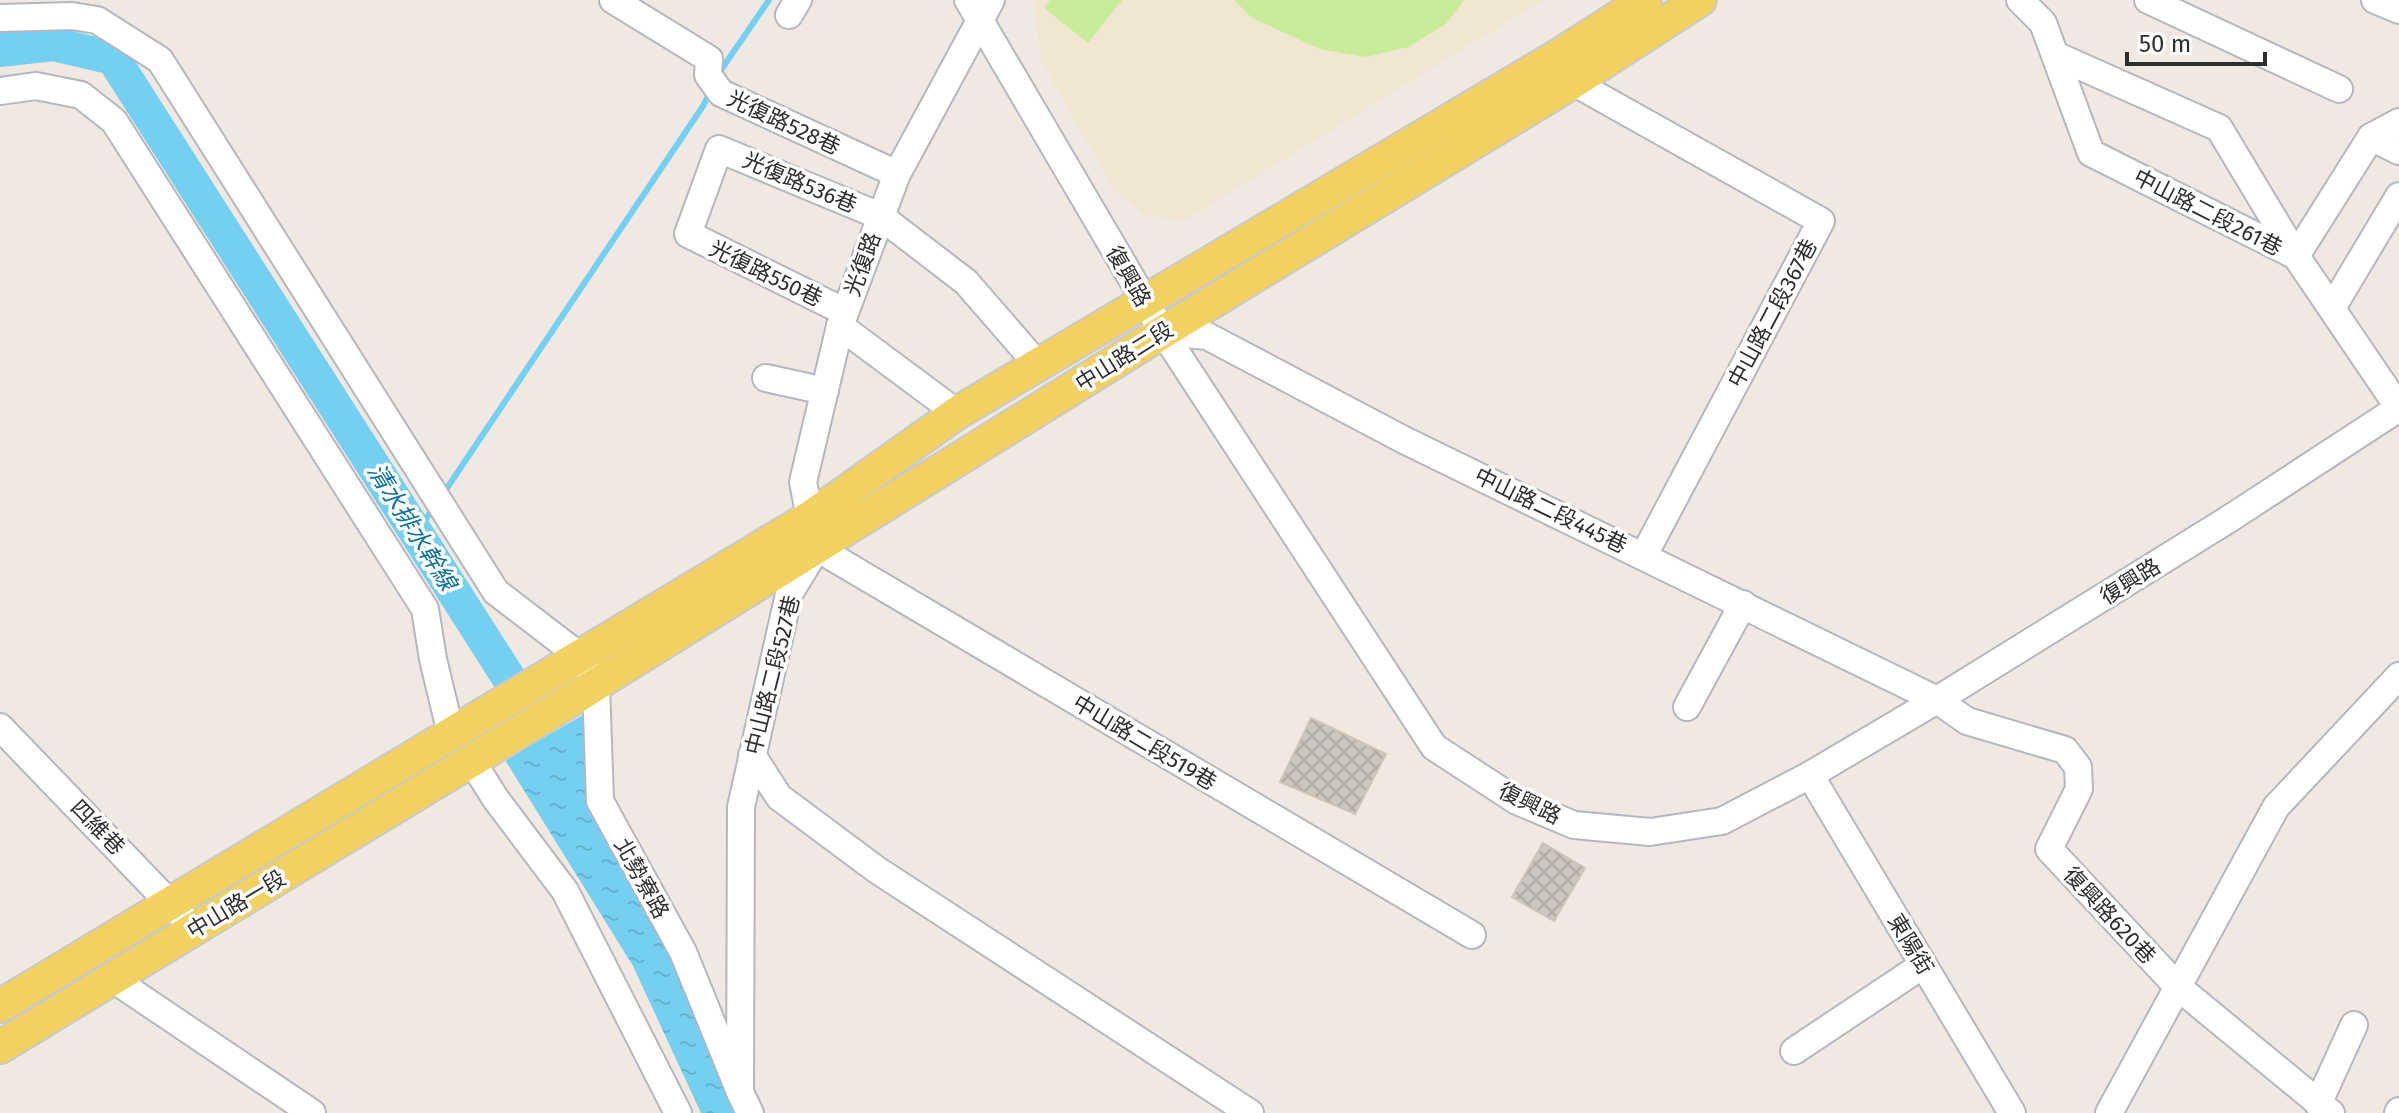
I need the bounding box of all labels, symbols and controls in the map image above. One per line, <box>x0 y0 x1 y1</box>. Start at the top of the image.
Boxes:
scale bar <box>2127 16 2265 66</box>
text: 50 m <box>2139 30 2191 58</box>
street label: 光復路528巷 <box>723 84 845 160</box>
street label: 光復路536巷 <box>739 146 861 219</box>
street label: 中山路二段261巷 <box>2129 163 2287 261</box>
street label: 光復路 <box>838 229 886 300</box>
street label: 光復路550巷 <box>705 235 827 312</box>
street label: 中山路二段367巷 <box>1722 235 1823 392</box>
street label: 復興路 <box>1100 241 1157 312</box>
street label: 中山路二段 <box>1070 316 1178 397</box>
water label: 清水排水幹線 <box>362 459 464 598</box>
street label: 中山路二段445巷 <box>1470 462 1631 559</box>
street label: 復興路 <box>2095 552 2165 610</box>
street label: 中山路二段527巷 <box>740 593 805 758</box>
street label: 中山路二段519巷 <box>1068 689 1222 796</box>
street label: 復興路 <box>1494 777 1565 830</box>
street label: 四維巷 <box>65 794 130 860</box>
street label: 北勢寮路 <box>608 833 675 923</box>
street label: 復興路620巷 <box>2058 861 2161 969</box>
street label: 中山路一段 <box>182 865 290 944</box>
street label: 東陽街 <box>1882 909 1939 980</box>

